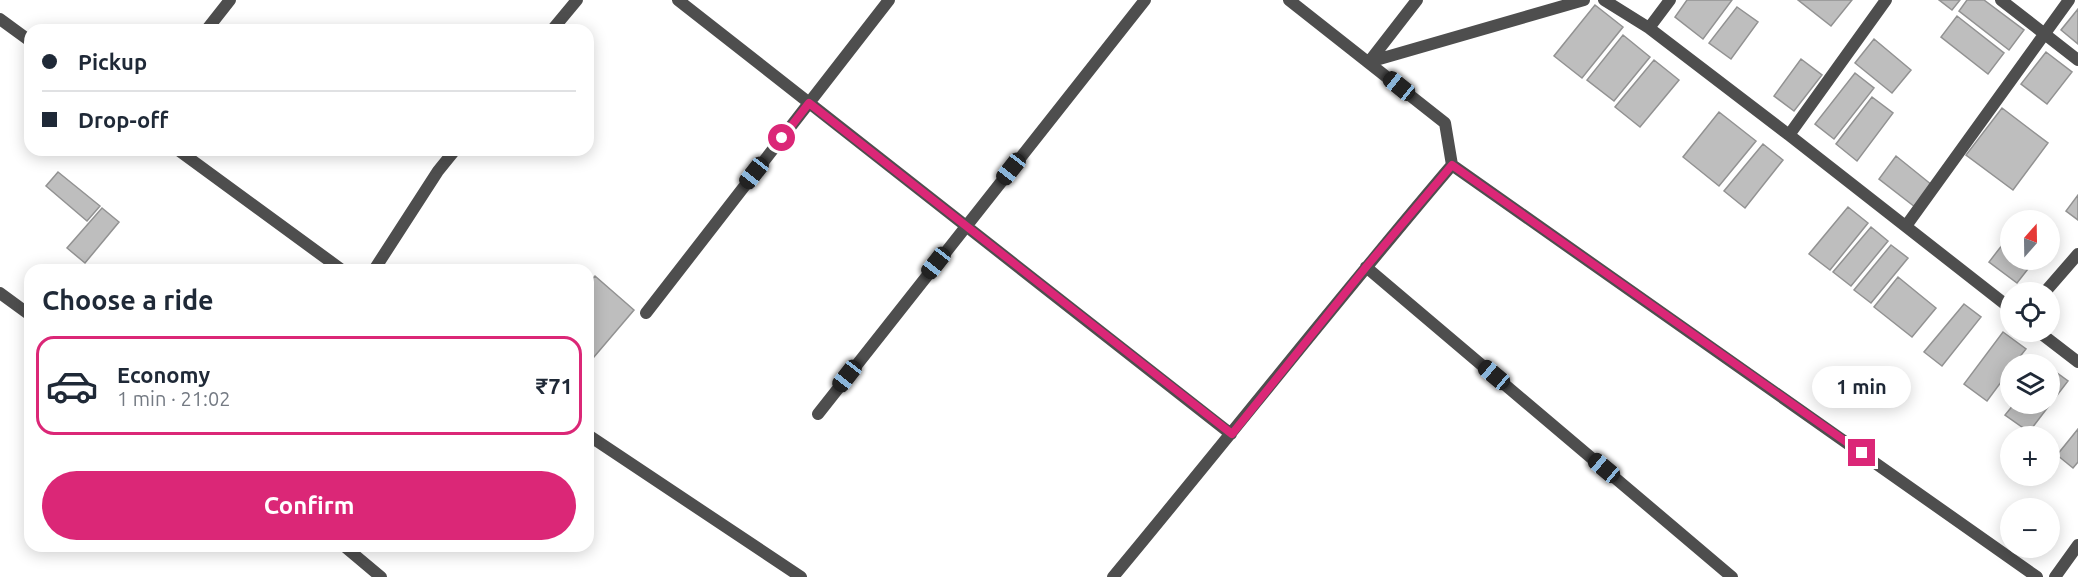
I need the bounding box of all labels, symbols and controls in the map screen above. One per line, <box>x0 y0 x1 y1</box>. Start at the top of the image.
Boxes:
text: Pickup <box>78 49 147 74</box>
car <box>1379 68 1419 104</box>
text: Drop-off <box>78 107 168 132</box>
route start <box>768 124 795 151</box>
car <box>993 149 1029 189</box>
car <box>736 153 772 193</box>
north arrow <box>2000 210 2060 270</box>
map controls <box>2000 210 2060 558</box>
car <box>918 243 954 283</box>
button: locate <box>2000 282 2060 342</box>
text: Choose a ride <box>42 285 214 315</box>
button: layers <box>2000 354 2060 414</box>
car <box>829 356 865 396</box>
car <box>1474 357 1514 393</box>
icon: car <box>45 359 99 413</box>
text: Economy <box>117 362 210 387</box>
callout: 1 min <box>1812 366 1912 408</box>
text: ₹71 <box>536 373 573 398</box>
text: 1 min <box>1836 375 1887 398</box>
text: 1 min · 21:02 <box>117 387 231 410</box>
button: + <box>2000 426 2060 486</box>
route end <box>1848 439 1875 466</box>
car <box>1584 450 1624 486</box>
button: Confirm <box>42 471 576 540</box>
button: − <box>2000 498 2060 558</box>

